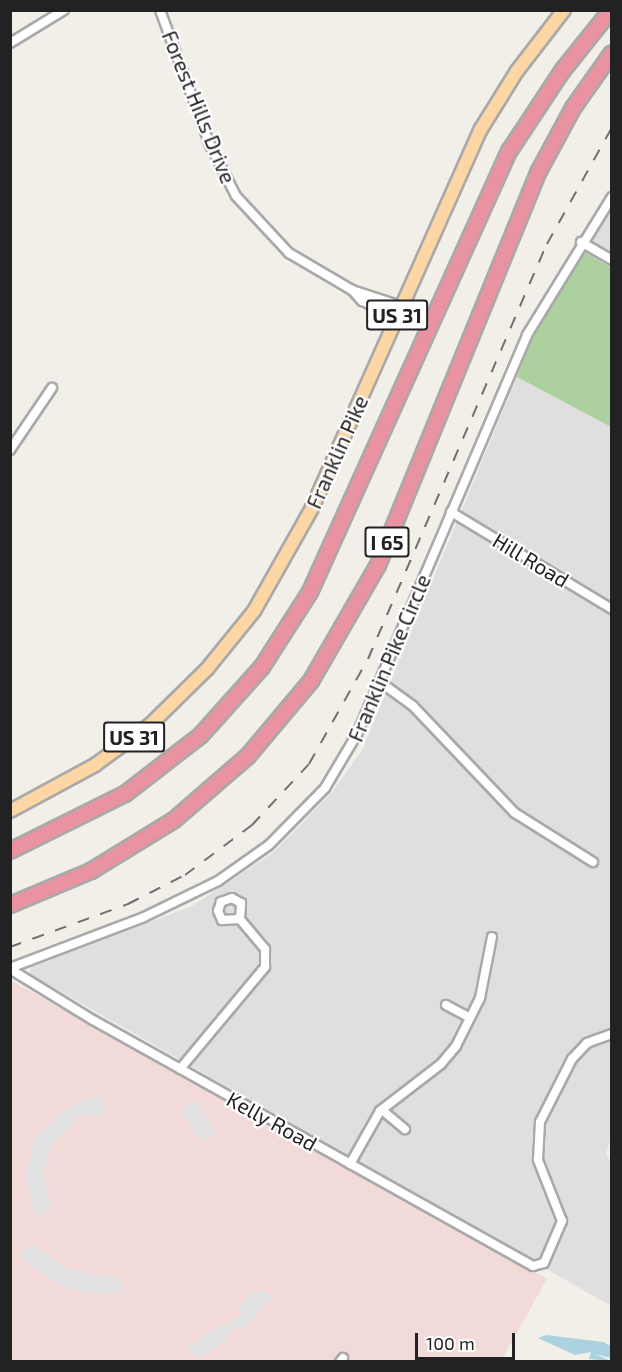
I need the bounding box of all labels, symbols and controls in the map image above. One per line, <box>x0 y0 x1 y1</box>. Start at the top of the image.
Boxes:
street label: Forest Hills Drive <box>157 27 241 187</box>
road number: US 31 <box>366 298 428 332</box>
street label: Franklin Pike <box>301 391 373 513</box>
road number: I 65 <box>364 525 410 559</box>
street label: Hill Road <box>488 527 574 593</box>
street label: Franklin Pike Circle <box>342 571 436 745</box>
road number: US 31 <box>102 720 166 754</box>
street label: Kelly Road <box>222 1086 322 1156</box>
scale bar <box>418 1321 518 1359</box>
text: 100 m <box>426 1332 475 1354</box>

